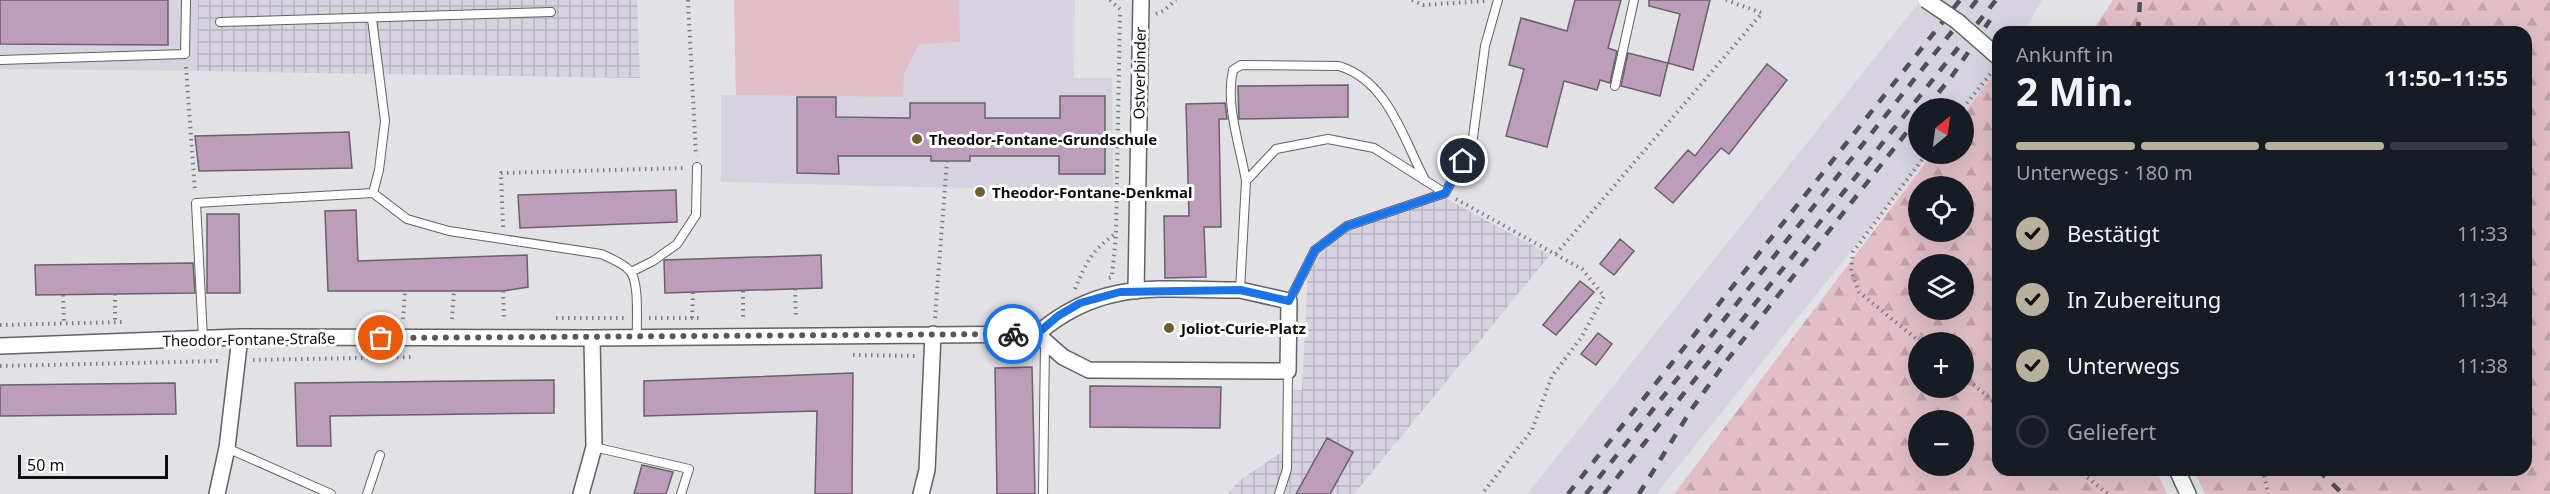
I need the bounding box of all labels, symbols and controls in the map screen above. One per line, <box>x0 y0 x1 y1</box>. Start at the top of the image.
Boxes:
street label: Ostverbinder <box>1128 26 1150 120</box>
text: Ankunft in <box>2016 41 2113 68</box>
text: 11:50–11:55 <box>2384 62 2508 92</box>
text: 2 Min. <box>2016 64 2133 117</box>
north arrow <box>1908 98 1974 164</box>
map controls <box>1908 98 1974 476</box>
place label: Theodor-Fontane-Grundschule <box>929 129 1157 149</box>
marker: Theodor-Fontane-Grundschule <box>910 132 924 146</box>
pin <box>1437 135 1488 186</box>
icon: home <box>1446 144 1479 177</box>
text: Unterwegs · 180 m <box>2016 159 2193 186</box>
button: locate <box>1908 176 1974 242</box>
place label: Theodor-Fontane-Denkmal <box>992 182 1193 202</box>
marker: Theodor-Fontane-Denkmal <box>973 185 987 199</box>
icon: check <box>2016 217 2049 250</box>
text: Bestätigt <box>2067 218 2160 248</box>
text: 11:33 <box>2457 220 2508 247</box>
button: layers <box>1908 254 1974 320</box>
icon: check <box>2016 283 2049 316</box>
text: In Zubereitung <box>2067 284 2221 314</box>
text: 11:34 <box>2457 286 2508 313</box>
courier <box>983 304 1043 364</box>
pin <box>355 312 406 363</box>
icon: bike <box>997 318 1030 351</box>
place label: Joliot-Curie-Platz <box>1179 318 1306 338</box>
icon: bag <box>364 321 397 354</box>
marker: Joliot-Curie-Platz <box>1162 321 1176 335</box>
street label: Theodor-Fontane-Straße <box>162 327 336 351</box>
button: + <box>1908 332 1974 398</box>
icon: check <box>2016 349 2049 382</box>
text: Unterwegs <box>2067 350 2180 380</box>
text: 11:38 <box>2457 352 2508 379</box>
button: − <box>1908 410 1974 476</box>
text: Geliefert <box>2067 416 2156 446</box>
scale bar <box>18 452 168 480</box>
text: 50 m <box>27 454 64 476</box>

